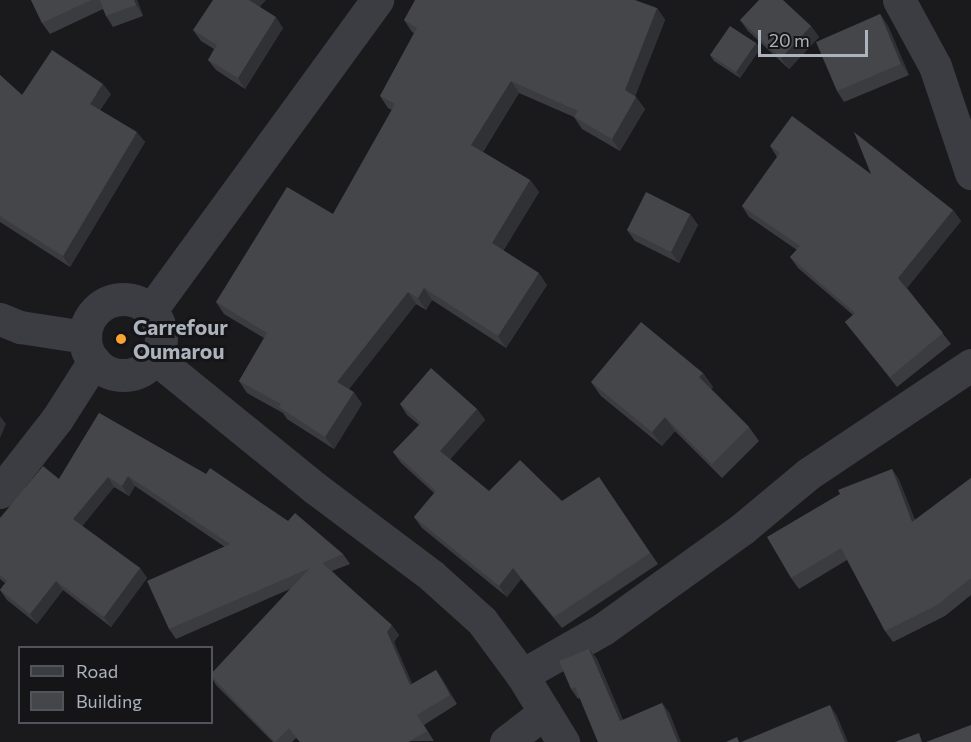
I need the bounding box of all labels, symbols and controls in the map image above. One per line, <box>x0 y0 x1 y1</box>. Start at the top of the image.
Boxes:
scale bar <box>761 18 870 56</box>
text: 20 m <box>769 29 810 51</box>
place label: Carrefour Oumarou <box>133 314 228 364</box>
marker: Carrefour Oumarou <box>114 332 128 346</box>
legend <box>18 646 213 724</box>
text: Road <box>76 660 118 682</box>
text: Building <box>76 690 142 712</box>

